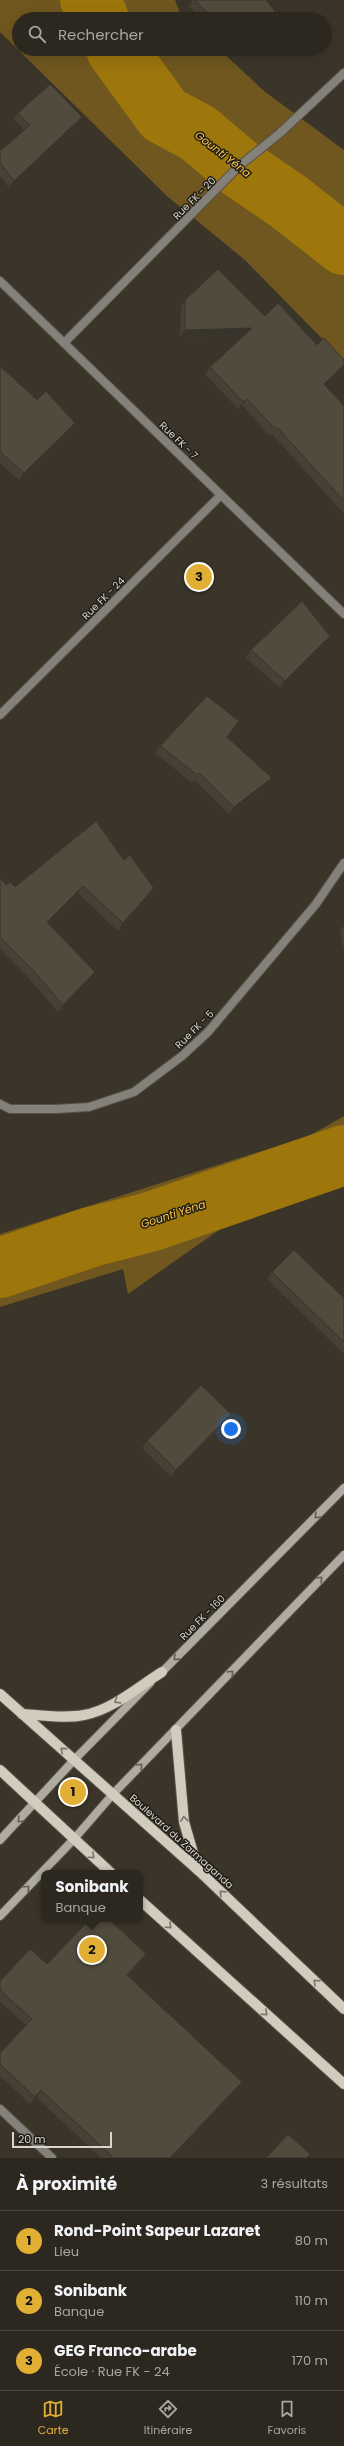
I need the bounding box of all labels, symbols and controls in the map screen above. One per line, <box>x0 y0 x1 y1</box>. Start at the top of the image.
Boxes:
search box <box>12 12 332 56</box>
icon: search <box>26 23 48 45</box>
text: Rechercher <box>58 24 144 45</box>
water label: Gounti Yéna <box>192 127 255 181</box>
street label: Rue FK - 20 <box>170 174 219 223</box>
street label: Rue FK - 7 <box>156 418 202 463</box>
pin: 3 <box>186 562 212 592</box>
street label: Rue FK - 24 <box>79 574 128 623</box>
street label: Rue FK - 5 <box>172 1007 217 1052</box>
water label: Gounti Yéna <box>138 1196 208 1232</box>
your location <box>221 1419 241 1439</box>
one-way arrow <box>314 1511 321 1519</box>
one-way arrow <box>316 1576 323 1584</box>
street label: Rue FK - 160 <box>176 1591 229 1644</box>
one-way arrow <box>173 1653 181 1661</box>
one-way arrow <box>226 1670 233 1678</box>
one-way arrow <box>114 1696 121 1703</box>
one-way arrow <box>60 1747 68 1754</box>
one-way arrow <box>135 1763 143 1771</box>
pin: 1 <box>60 1777 86 1807</box>
street label: Boulevard du Zarmaganda <box>126 1791 237 1892</box>
one-way arrow <box>18 1815 25 1822</box>
one-way arrow <box>180 1816 189 1822</box>
one-way arrow <box>87 1851 95 1859</box>
popup <box>41 1870 143 1922</box>
text: Sonibank <box>55 1876 129 1897</box>
one-way arrow <box>22 1885 30 1893</box>
one-way arrow <box>219 1890 227 1897</box>
text: Banque <box>55 1898 106 1917</box>
one-way arrow <box>164 1921 172 1928</box>
pin: 2 <box>79 1935 105 1965</box>
one-way arrow <box>313 1980 321 1987</box>
one-way arrow <box>260 2008 268 2016</box>
scale bar <box>12 2130 112 2149</box>
text: 20 m <box>18 2131 46 2147</box>
text: À proximité <box>16 2172 117 2196</box>
text: 3 résultats <box>261 2174 328 2193</box>
text: Rond-Point Sapeur Lazaret <box>54 2220 260 2241</box>
text: 1 <box>27 2231 31 2250</box>
text: 80 m <box>295 2231 328 2250</box>
text: Lieu <box>54 2242 79 2261</box>
text: Sonibank <box>54 2280 127 2301</box>
text: 2 <box>25 2291 33 2310</box>
text: 110 m <box>295 2291 328 2310</box>
text: Banque <box>54 2302 104 2321</box>
text: GEG Franco-arabe <box>54 2340 197 2361</box>
text: 3 <box>25 2351 33 2370</box>
text: 170 m <box>292 2351 328 2370</box>
text: École · Rue FK - 24 <box>54 2362 170 2381</box>
tab: Carte <box>38 2398 69 2439</box>
tab: Itinéraire <box>144 2398 192 2439</box>
tab: Favoris <box>268 2398 306 2439</box>

